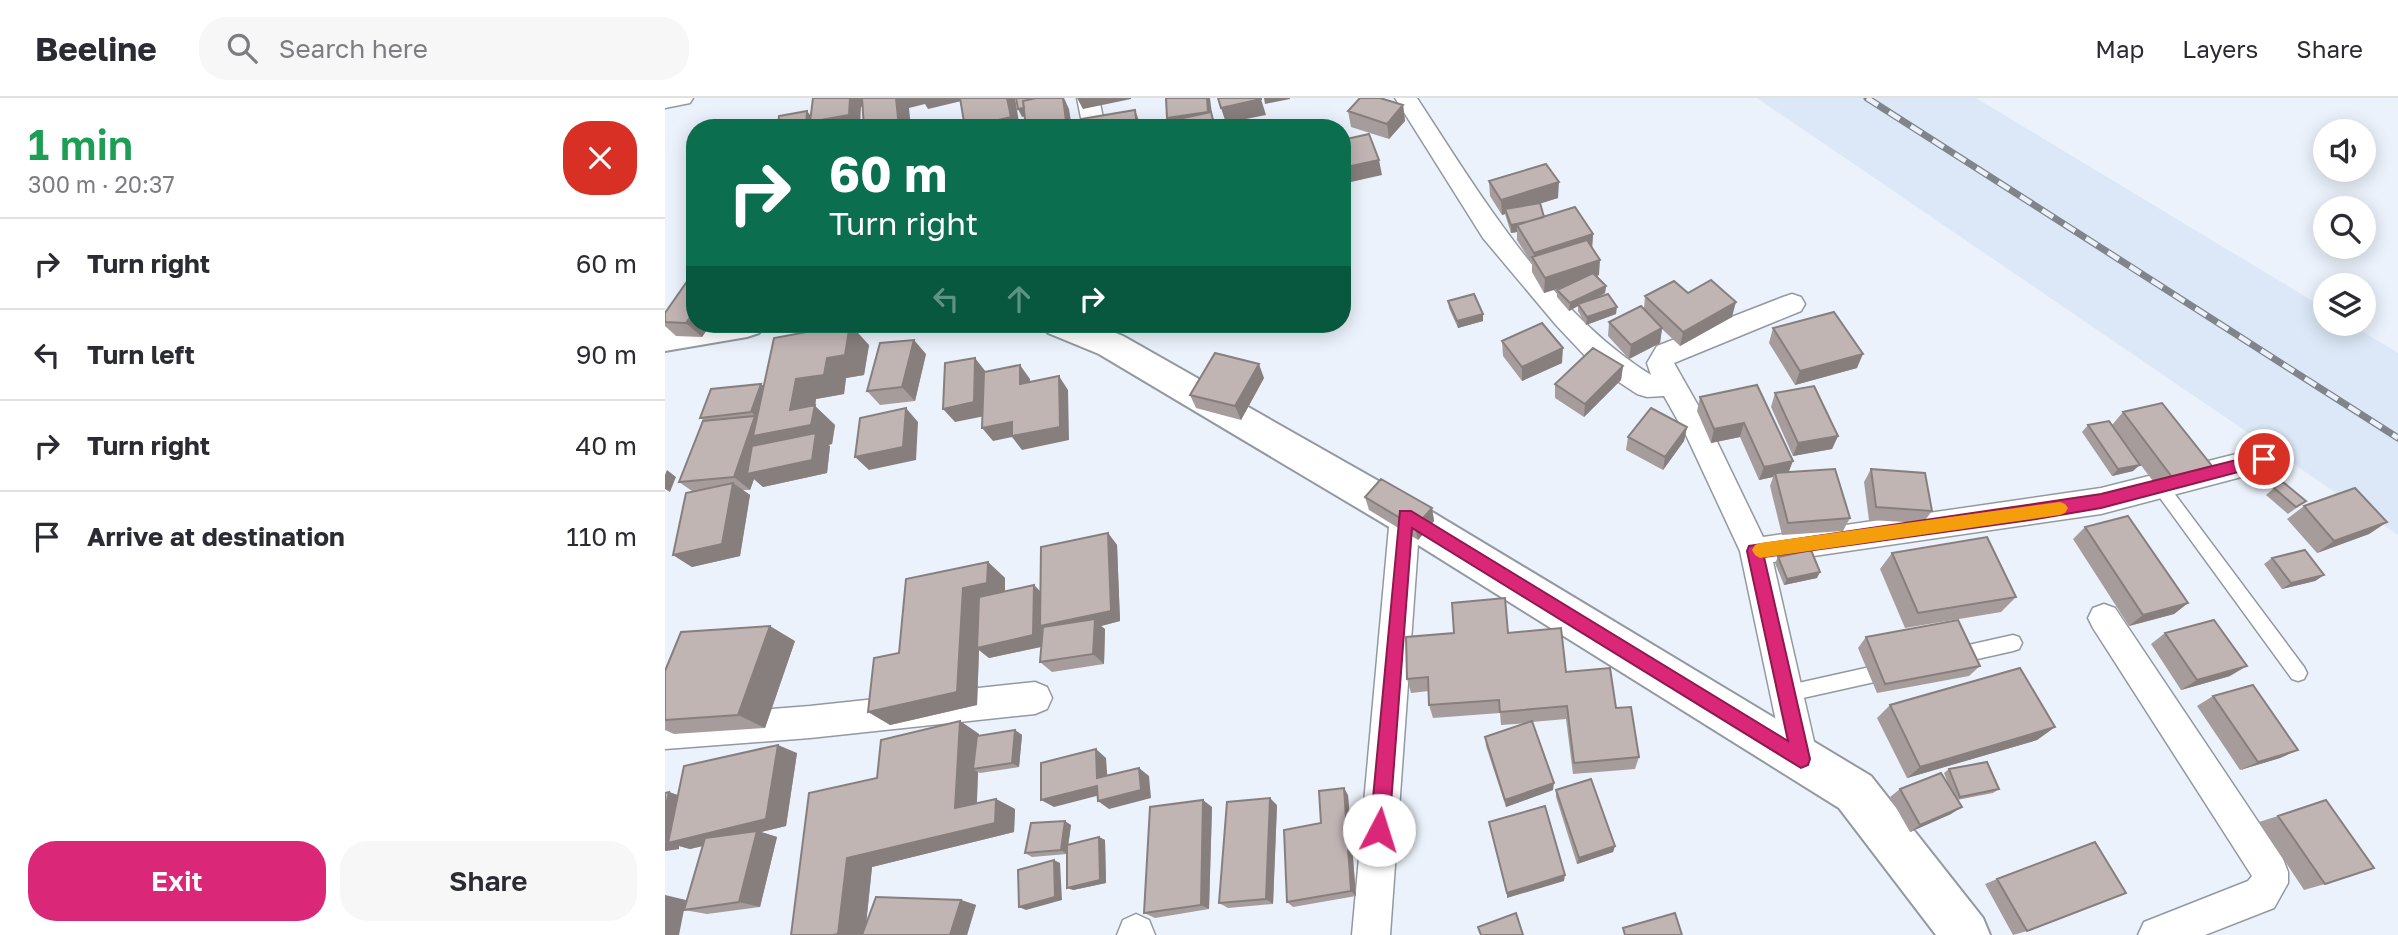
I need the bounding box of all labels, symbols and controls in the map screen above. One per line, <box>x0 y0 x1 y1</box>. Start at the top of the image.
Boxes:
search box <box>199 17 689 80</box>
text: Beeline <box>35 29 157 68</box>
icon: search <box>223 29 261 67</box>
text: Search here <box>279 33 428 64</box>
text: Map <box>2095 34 2144 63</box>
text: Layers <box>2182 34 2258 63</box>
text: Share <box>2296 34 2363 63</box>
text: 1 min <box>28 119 133 169</box>
map controls <box>2313 119 2376 336</box>
button: sound <box>2313 119 2376 182</box>
button: close <box>563 121 637 195</box>
text: 60 m <box>829 144 947 203</box>
icon: right <box>714 147 805 238</box>
text: 300 m · 20:37 <box>28 170 175 198</box>
button: search <box>2313 196 2376 259</box>
text: Turn right <box>829 204 978 242</box>
icon: right <box>28 245 66 283</box>
text: Turn right <box>87 248 210 279</box>
text: 60 m <box>576 248 637 279</box>
button: layers <box>2313 273 2376 336</box>
icon: left <box>927 280 965 318</box>
icon: ahead <box>1000 280 1038 318</box>
icon: right <box>1073 280 1111 318</box>
icon: left <box>28 336 66 374</box>
text: Turn left <box>87 339 195 370</box>
text: 90 m <box>576 339 637 370</box>
icon: right <box>28 427 66 465</box>
pin <box>2234 429 2294 489</box>
text: Turn right <box>87 430 210 461</box>
text: 40 m <box>576 430 637 461</box>
icon: arrive <box>2245 440 2283 478</box>
icon: arrive <box>28 518 66 556</box>
text: Arrive at destination <box>87 521 345 552</box>
text: 110 m <box>566 521 637 552</box>
position arrow <box>1342 793 1416 867</box>
button: Exit <box>28 841 326 921</box>
button: Share <box>340 841 637 921</box>

